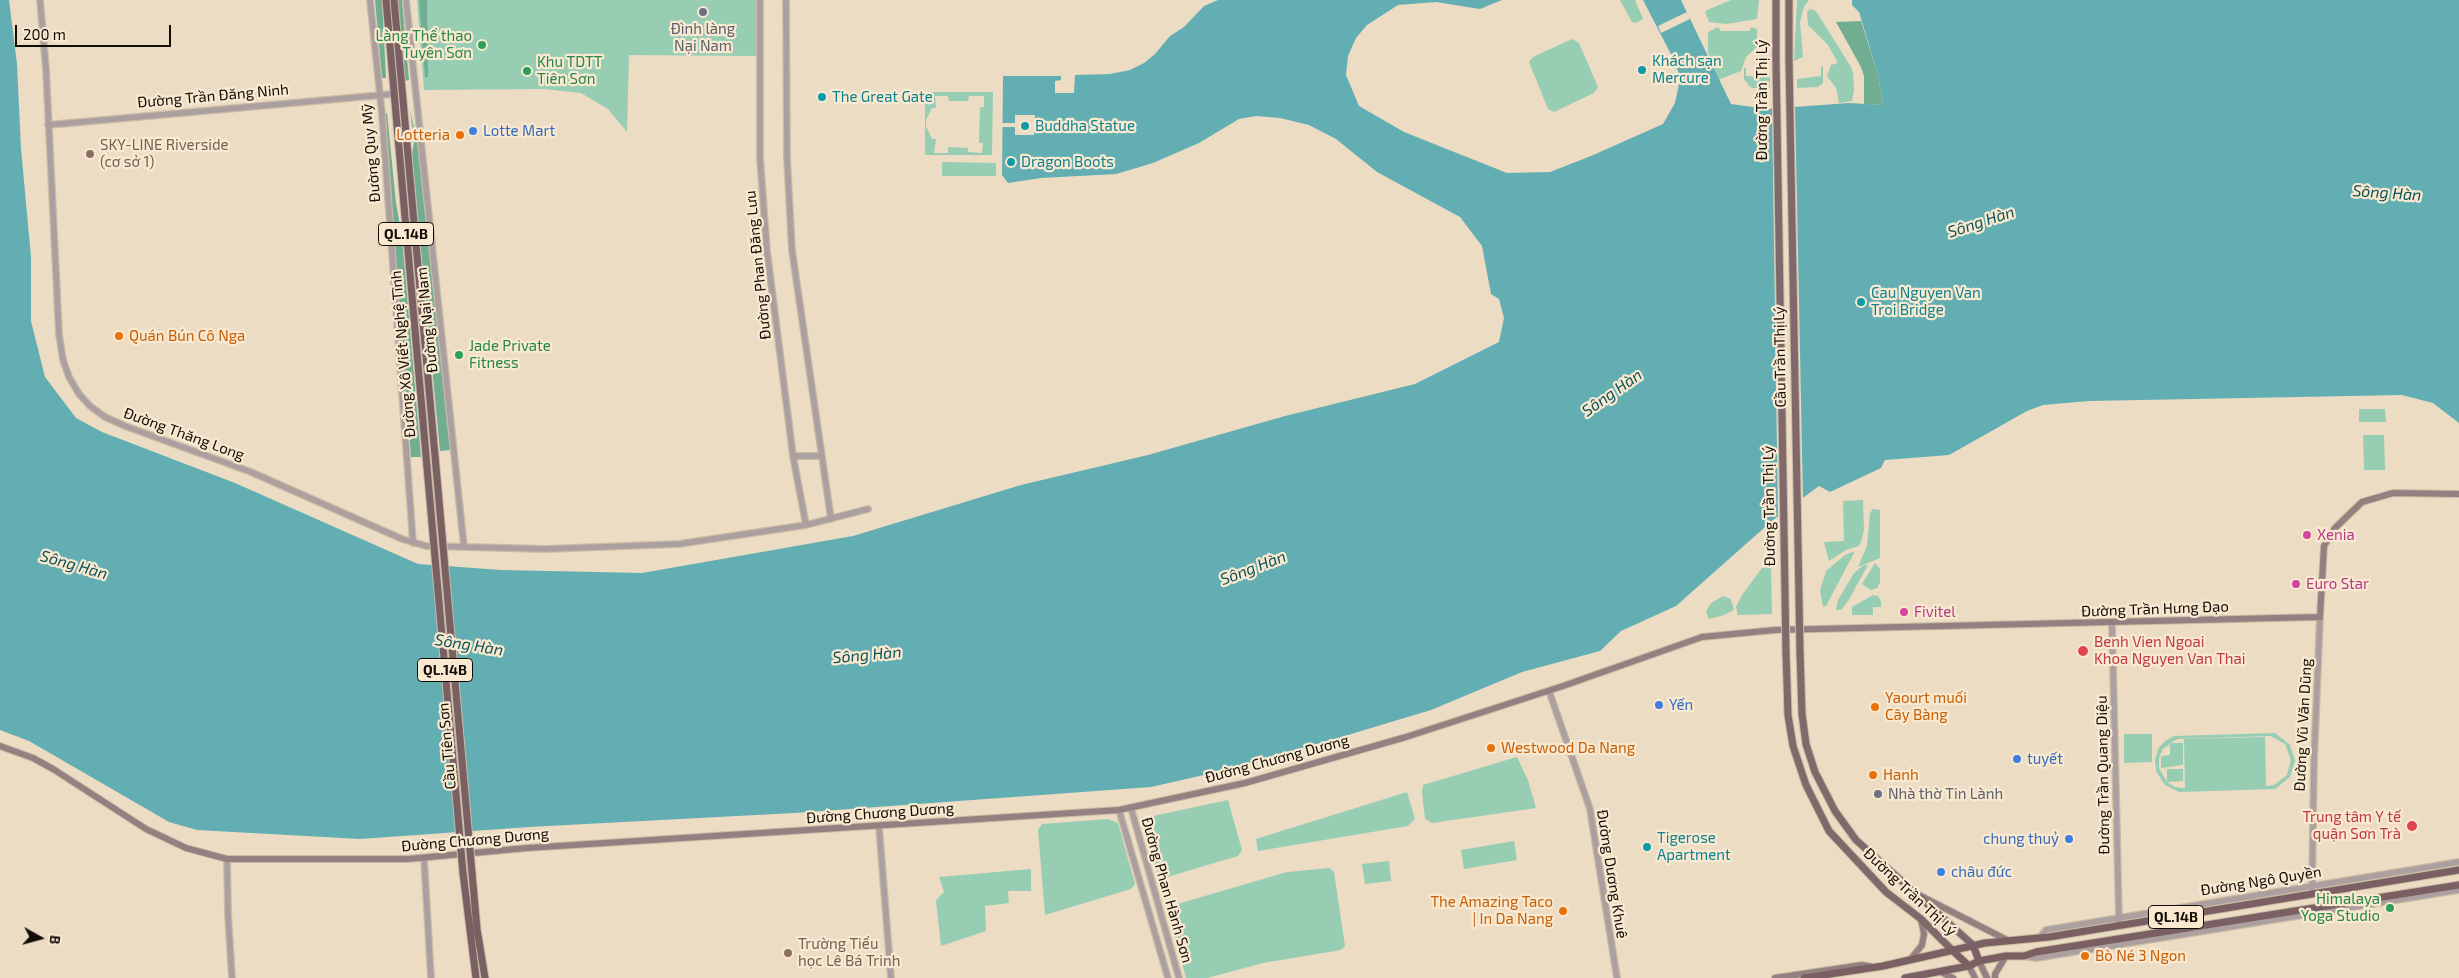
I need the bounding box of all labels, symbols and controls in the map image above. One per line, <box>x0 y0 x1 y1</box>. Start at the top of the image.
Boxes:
marker: Đình làng Nại Nam <box>697 6 709 18</box>
scale bar <box>18 15 174 47</box>
place label: Đình làng Nại Nam <box>671 20 735 55</box>
text: 200 m <box>23 25 66 43</box>
place label: Làng Thể thao Tuyên Sơn <box>376 27 472 62</box>
marker: Làng Thể thao Tuyên Sơn <box>476 39 488 51</box>
street label: Đường Trần Thị Lý <box>1753 40 1771 160</box>
place label: Khách sạn Mercure <box>1652 52 1722 87</box>
place label: Khu TDTT Tiên Sơn <box>537 53 602 88</box>
marker: Khách sạn Mercure <box>1636 64 1648 76</box>
marker: Khu TDTT Tiên Sơn <box>521 65 533 77</box>
street label: Đường Trần Đăng Ninh <box>136 80 290 112</box>
place label: The Great Gate <box>832 88 933 106</box>
marker: The Great Gate <box>816 91 828 103</box>
street label: Đường Quy Mỹ <box>358 103 384 203</box>
place label: Buddha Statue <box>1035 117 1135 135</box>
marker: Buddha Statue <box>1019 120 1031 132</box>
place label: Lotte Mart <box>483 122 555 140</box>
marker: Lotte Mart <box>467 125 479 137</box>
place label: Lotteria <box>396 126 450 144</box>
marker: Lotteria <box>454 129 466 141</box>
place label: SKY-LINE Riverside (cơ sở 1) <box>100 136 229 171</box>
marker: SKY-LINE Riverside (cơ sở 1) <box>84 148 96 160</box>
place label: Dragon Boots <box>1021 153 1114 171</box>
marker: Dragon Boots <box>1005 156 1017 168</box>
water label: Sông Hàn <box>2352 181 2422 205</box>
street label: Đường Phan Đăng Lưu <box>741 190 775 340</box>
water label: Sông Hàn <box>1945 202 2017 242</box>
road number: QL.14B <box>378 222 434 245</box>
street label: Đường Nại Nam <box>413 266 441 374</box>
street label: Đường Xô Viết Nghệ Tĩnh <box>387 270 419 438</box>
place label: Cau Nguyen Van Troi Bridge <box>1871 284 1981 319</box>
marker: Cau Nguyen Van Troi Bridge <box>1855 296 1867 308</box>
street label: Cầu Trần Thị Lý <box>1770 306 1790 408</box>
place label: Quán Bún Cô Nga <box>129 327 245 345</box>
marker: Quán Bún Cô Nga <box>113 330 125 342</box>
place label: Jade Private Fitness <box>469 337 551 372</box>
marker: Jade Private Fitness <box>453 349 465 361</box>
water label: Sông Hàn <box>1578 365 1646 421</box>
street label: Đường Thăng Long <box>121 404 247 464</box>
street label: Đường Trần Thị Lý <box>1759 445 1779 567</box>
place label: Xenia <box>2317 526 2355 544</box>
marker: Xenia <box>2301 529 2313 541</box>
water label: Sông Hàn <box>38 546 110 584</box>
water label: Sông Hàn <box>1217 547 1289 589</box>
place label: Euro Star <box>2306 575 2369 593</box>
marker: Euro Star <box>2290 578 2302 590</box>
street label: Đường Trần Hưng Đạo <box>2081 597 2229 621</box>
place label: Fivitel <box>1914 603 1956 621</box>
marker: Fivitel <box>1898 606 1910 618</box>
water label: Sông Hàn <box>433 630 505 660</box>
place label: Benh Vien Ngoai Khoa Nguyen Van Thai <box>2094 633 2246 668</box>
water label: Sông Hàn <box>832 642 902 668</box>
marker: Benh Vien Ngoai Khoa Nguyen Van Thai <box>2076 644 2090 658</box>
road number: QL.14B <box>418 658 472 682</box>
street label: Đường Vũ Văn Dũng <box>2291 658 2315 792</box>
place label: Yaourt muối Cây Bàng <box>1885 689 1967 724</box>
street label: Đường Trần Quang Diệu <box>2093 695 2113 855</box>
place label: Yến <box>1669 696 1693 714</box>
marker: Yến <box>1653 699 1665 711</box>
marker: Yaourt muối Cây Bàng <box>1869 701 1881 713</box>
street label: Cầu Tiên Sơn <box>434 702 460 790</box>
street label: Đường Chương Dương <box>1203 731 1351 787</box>
place label: Westwood Da Nang <box>1501 739 1635 757</box>
marker: Westwood Da Nang <box>1485 742 1497 754</box>
place label: tuyết <box>2027 750 2063 768</box>
marker: tuyết <box>2011 753 2023 765</box>
place label: Hanh <box>1883 766 1919 784</box>
marker: Hanh <box>1867 769 1879 781</box>
place label: Nhà thờ Tin Lành <box>1888 785 2003 803</box>
marker: Nhà thờ Tin Lành <box>1872 788 1884 800</box>
street label: Đường Chương Dương <box>805 799 955 827</box>
street label: Đường Dương Khuê <box>1593 808 1631 940</box>
place label: Trung tâm Y tế quận Sơn Trà <box>2303 808 2401 843</box>
street label: Đường Phan Hành Sơn <box>1138 815 1196 965</box>
marker: Trung tâm Y tế quận Sơn Trà <box>2405 819 2419 833</box>
street label: Đường Chương Dương <box>400 825 550 855</box>
place label: Tigerose Apartment <box>1657 829 1731 864</box>
place label: chung thuỷ <box>1983 830 2059 848</box>
marker: chung thuỷ <box>2063 833 2075 845</box>
marker: Tigerose Apartment <box>1641 841 1653 853</box>
street label: Đường Trần Thị Lý <box>1860 844 1960 940</box>
place label: châu đức <box>1951 863 2012 881</box>
street label: Đường Ngô Quyền <box>2199 863 2323 899</box>
marker: châu đức <box>1935 866 1947 878</box>
place label: Himalaya Yoga Studio <box>2301 890 2380 925</box>
place label: The Amazing Taco | In Da Nang <box>1430 893 1553 928</box>
marker: Himalaya Yoga Studio <box>2384 902 2396 914</box>
marker: The Amazing Taco | In Da Nang <box>1557 905 1569 917</box>
road number: QL.14B <box>2148 906 2204 929</box>
north arrow <box>15 913 65 963</box>
text: B <box>46 934 64 945</box>
place label: Trường Tiểu học Lê Bá Trinh <box>798 935 900 970</box>
marker: Trường Tiểu học Lê Bá Trinh <box>782 947 794 959</box>
place label: Bò Né 3 Ngon <box>2095 947 2186 965</box>
marker: Bò Né 3 Ngon <box>2079 950 2091 962</box>

